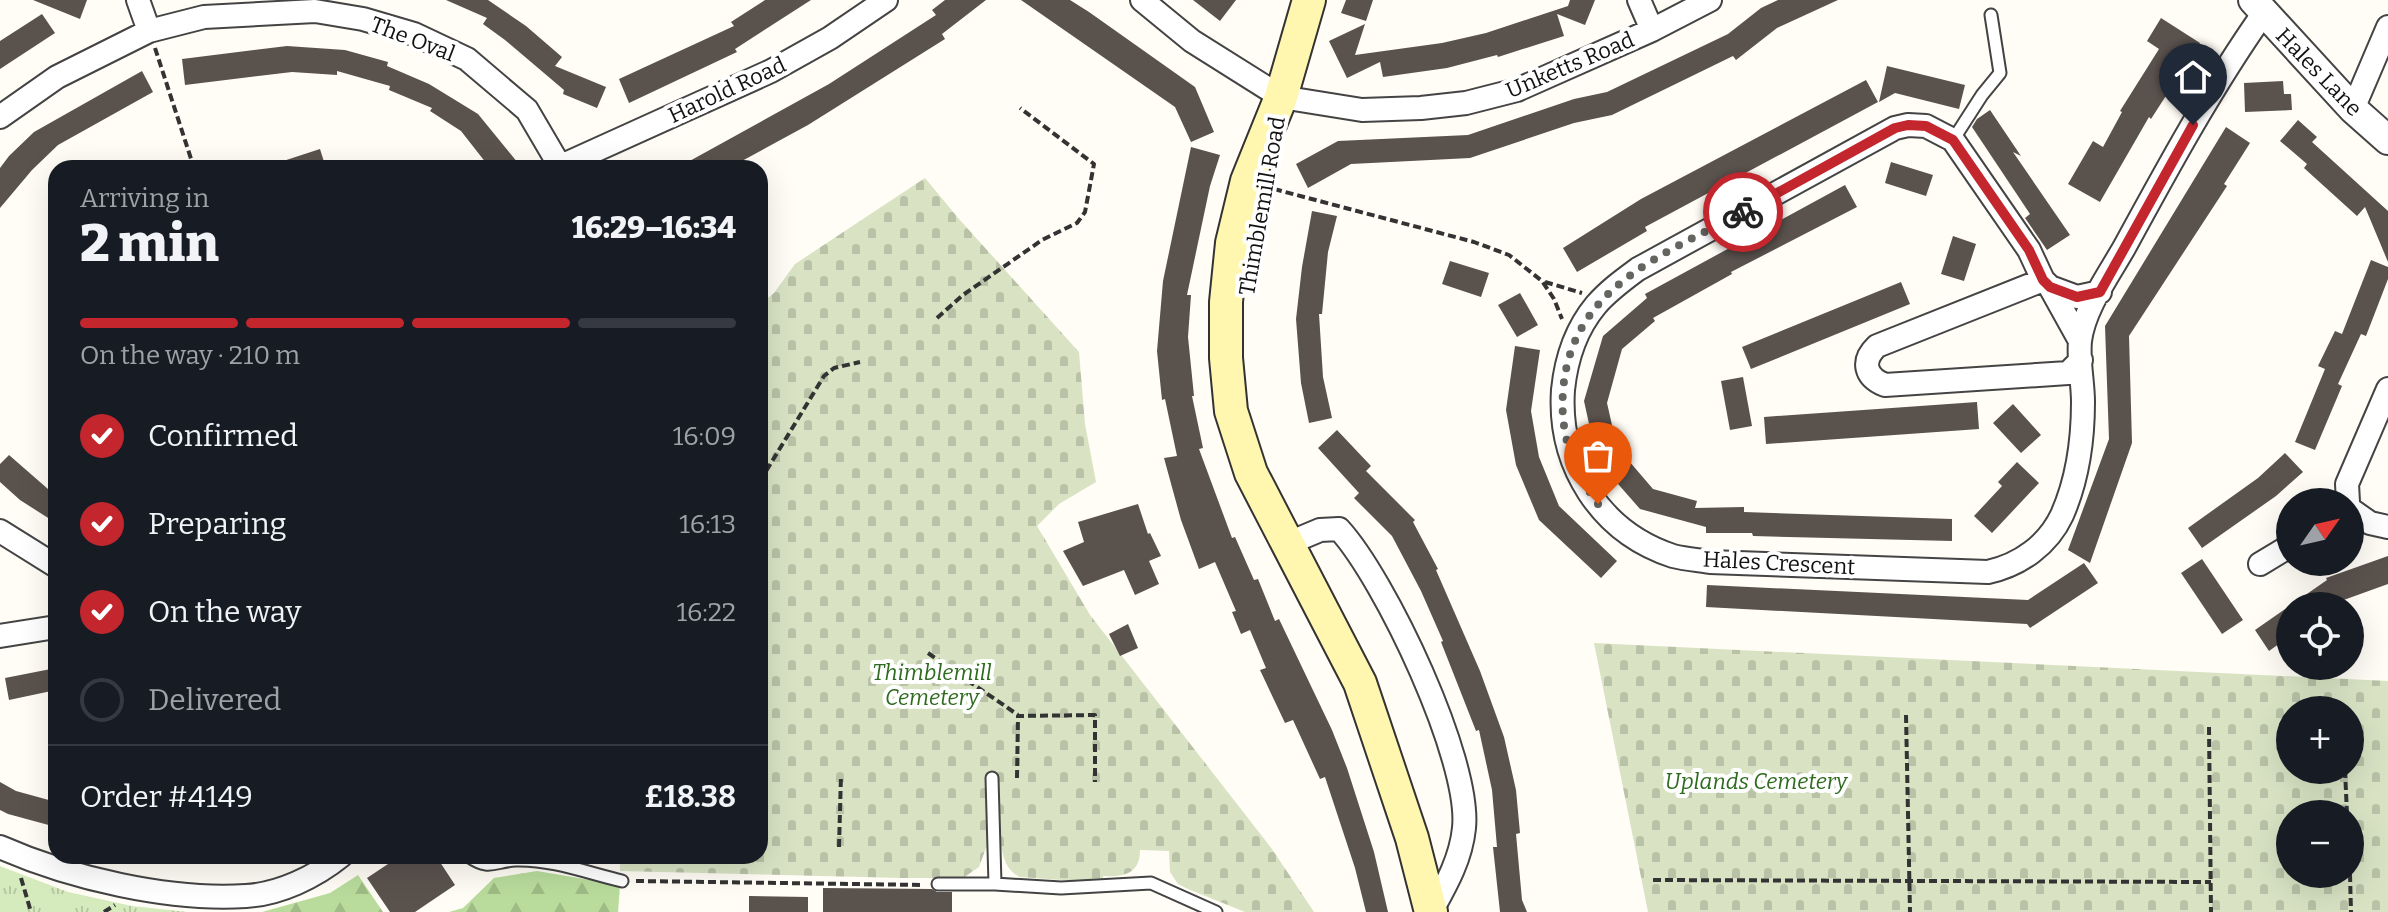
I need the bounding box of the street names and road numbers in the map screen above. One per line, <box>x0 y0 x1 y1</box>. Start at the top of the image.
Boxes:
street label: The Oval <box>367 11 459 67</box>
street label: Hales Lane <box>2270 22 2368 122</box>
street label: Unketts Road <box>1502 26 1638 104</box>
street label: Harold Road <box>664 51 790 129</box>
street label: Thimblemill Road <box>1233 114 1291 298</box>
street label: Hales Crescent <box>1702 546 1856 580</box>

